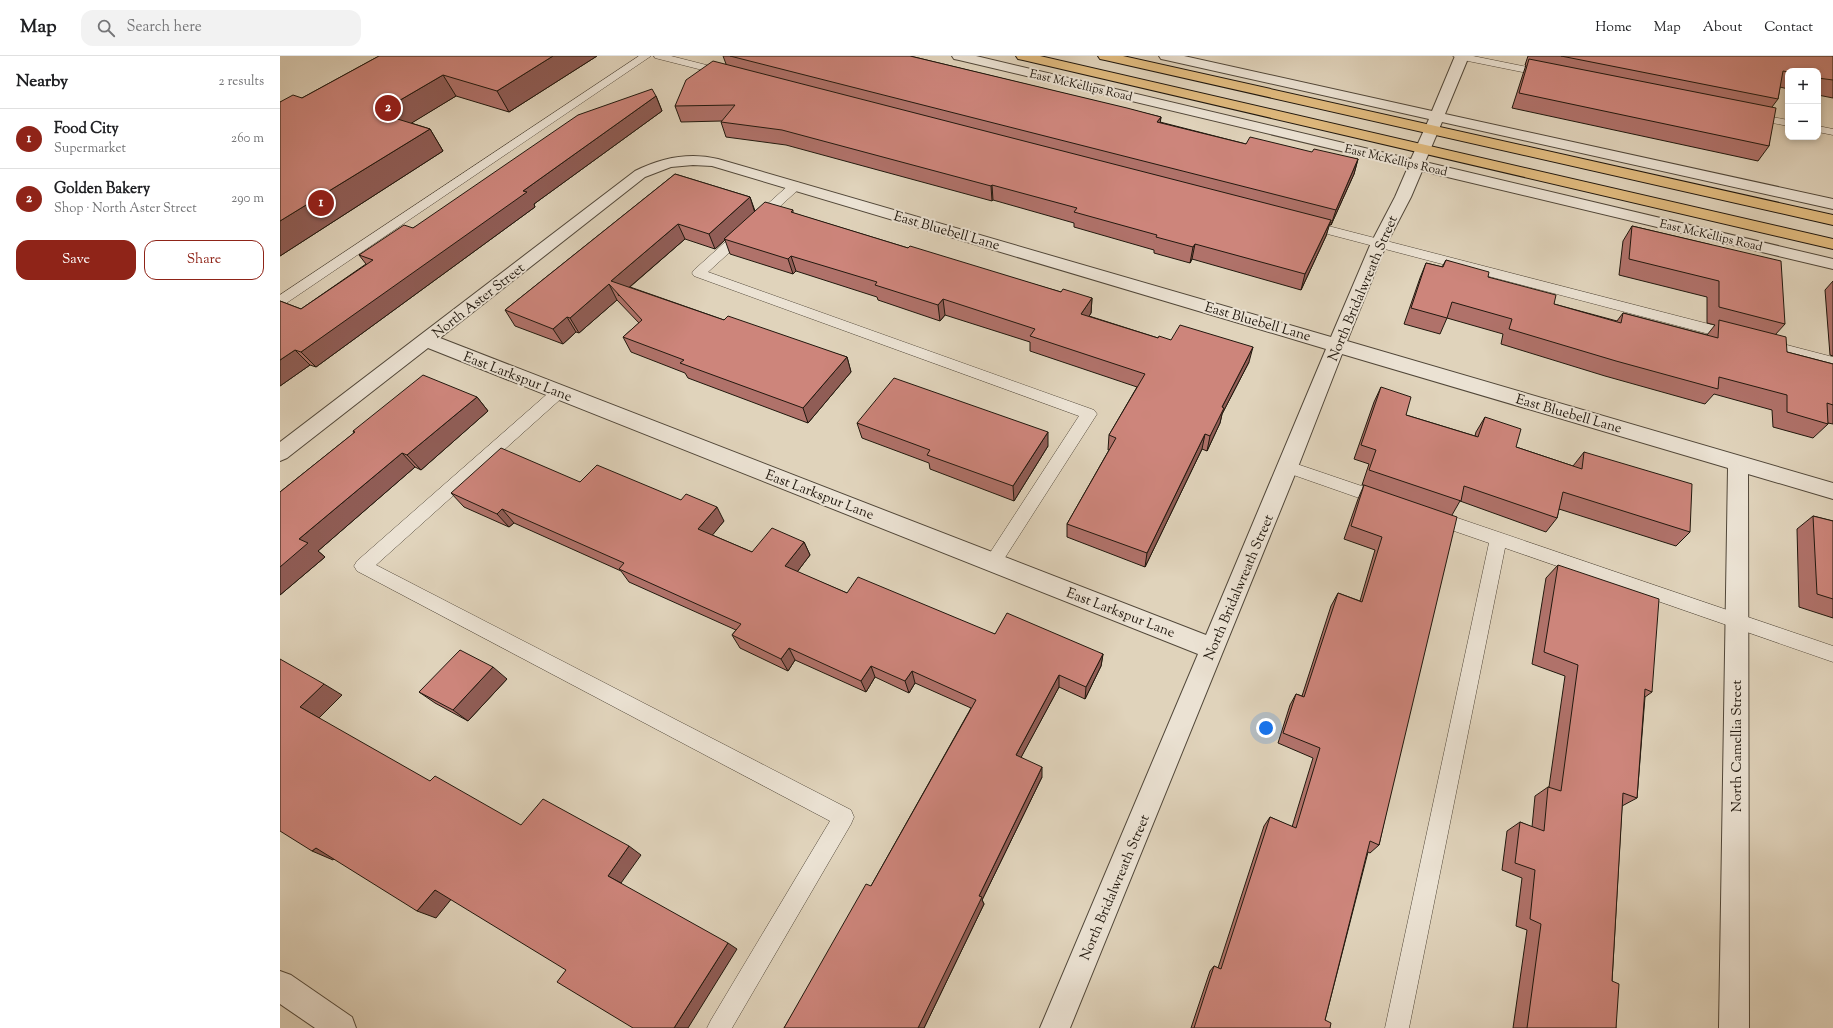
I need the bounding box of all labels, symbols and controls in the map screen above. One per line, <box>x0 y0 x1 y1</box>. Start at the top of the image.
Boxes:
search box <box>81 10 361 46</box>
text: Map <box>20 14 57 41</box>
icon: search <box>95 17 117 39</box>
text: Search here <box>127 17 202 38</box>
text: Home <box>1595 18 1632 38</box>
text: Map <box>1654 18 1681 38</box>
text: About <box>1703 18 1742 38</box>
text: Contact <box>1764 18 1813 38</box>
street label: East McKellips Road <box>1028 65 1134 107</box>
map controls <box>1785 68 1821 140</box>
button: + <box>1785 68 1821 104</box>
text: Nearby <box>16 70 68 94</box>
text: 2 results <box>219 73 264 91</box>
pin: 2 <box>375 93 401 123</box>
button: − <box>1785 104 1821 140</box>
text: Food City <box>54 119 119 140</box>
text: 1 <box>27 130 31 148</box>
text: 260 m <box>231 130 264 148</box>
text: Supermarket <box>54 140 126 158</box>
street label: East McKellips Road <box>1343 140 1449 182</box>
text: Golden Bakery <box>54 179 150 200</box>
pin: 1 <box>308 188 334 218</box>
text: 2 <box>26 190 32 208</box>
text: 290 m <box>231 190 264 208</box>
text: Shop · North Aster Street <box>54 200 197 218</box>
street label: East Bluebell Lane <box>891 207 1002 257</box>
street label: North Bridalwreath Street <box>1324 213 1404 365</box>
street label: East McKellips Road <box>1658 215 1764 257</box>
button: Save <box>16 240 136 280</box>
button: Share <box>144 240 264 280</box>
street label: North Aster Street <box>429 259 530 344</box>
street label: East Bluebell Lane <box>1202 298 1313 348</box>
street label: East Larkspur Lane <box>460 348 574 408</box>
street label: East Bluebell Lane <box>1513 390 1624 440</box>
street label: East Larkspur Lane <box>762 466 876 526</box>
street label: North Bridalwreath Street <box>1200 512 1280 664</box>
street label: East Larkspur Lane <box>1063 584 1177 644</box>
street label: North Camellia Street <box>1728 679 1748 812</box>
your location <box>1256 718 1276 738</box>
street label: North Bridalwreath Street <box>1076 812 1156 964</box>

